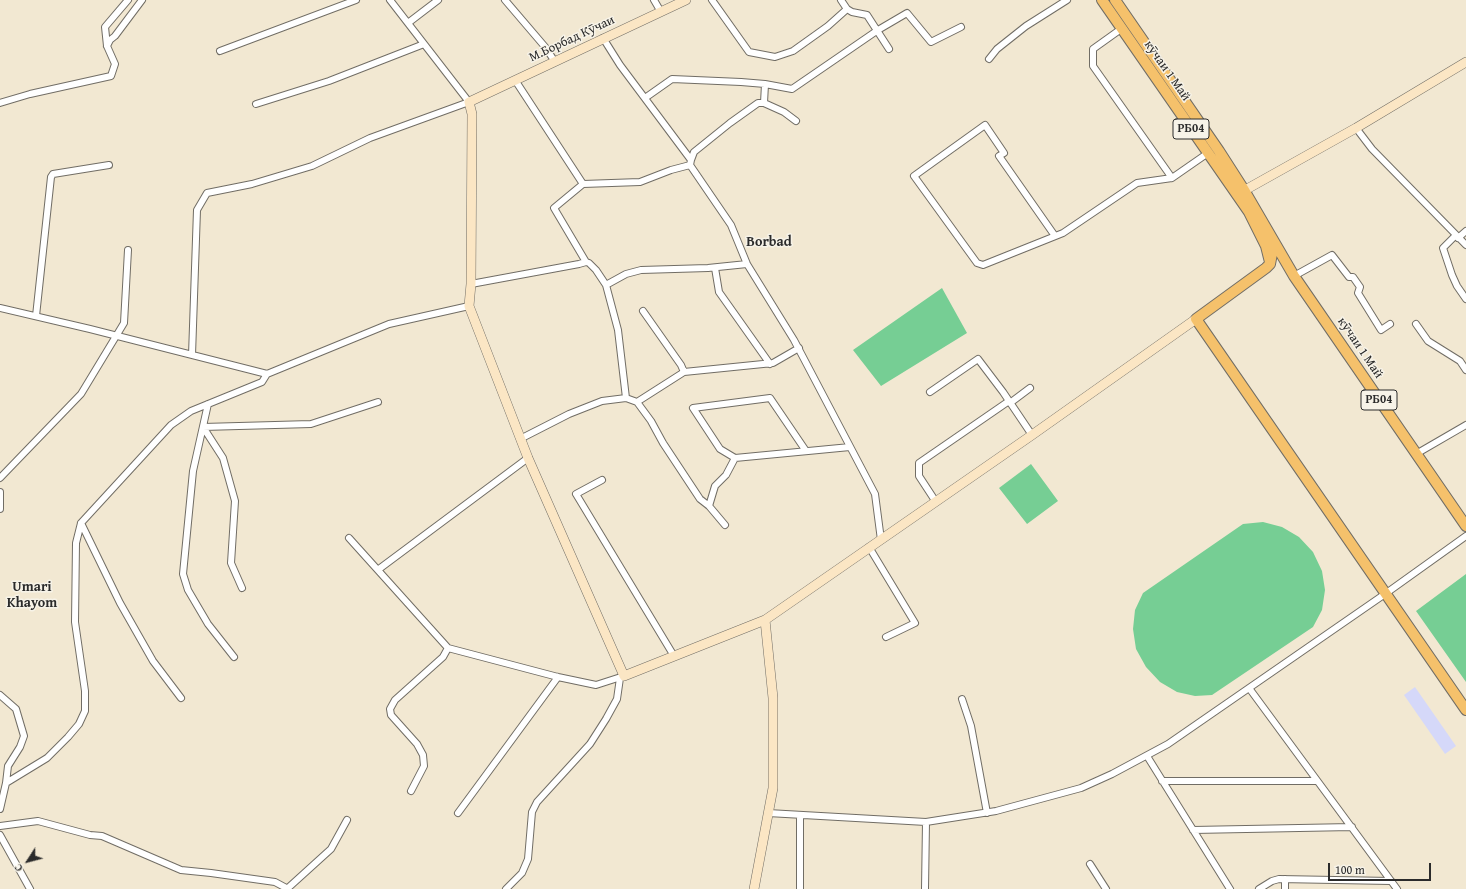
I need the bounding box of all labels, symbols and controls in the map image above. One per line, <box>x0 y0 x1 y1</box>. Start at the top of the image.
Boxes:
street label: М.Борбад Кӯчаи <box>527 12 617 66</box>
street label: кӯчаи 1 Май <box>1140 38 1194 104</box>
road number: РБ04 <box>1173 119 1209 139</box>
district label: Borbad <box>746 234 792 250</box>
street label: кӯчаи 1 Май <box>1334 314 1386 382</box>
road number: РБ04 <box>1361 390 1397 410</box>
district label: Umari Khayom <box>7 579 57 612</box>
north arrow <box>8 841 48 881</box>
scale bar <box>1330 855 1433 881</box>
text: С <box>10 861 27 875</box>
text: 100 m <box>1335 861 1365 878</box>

